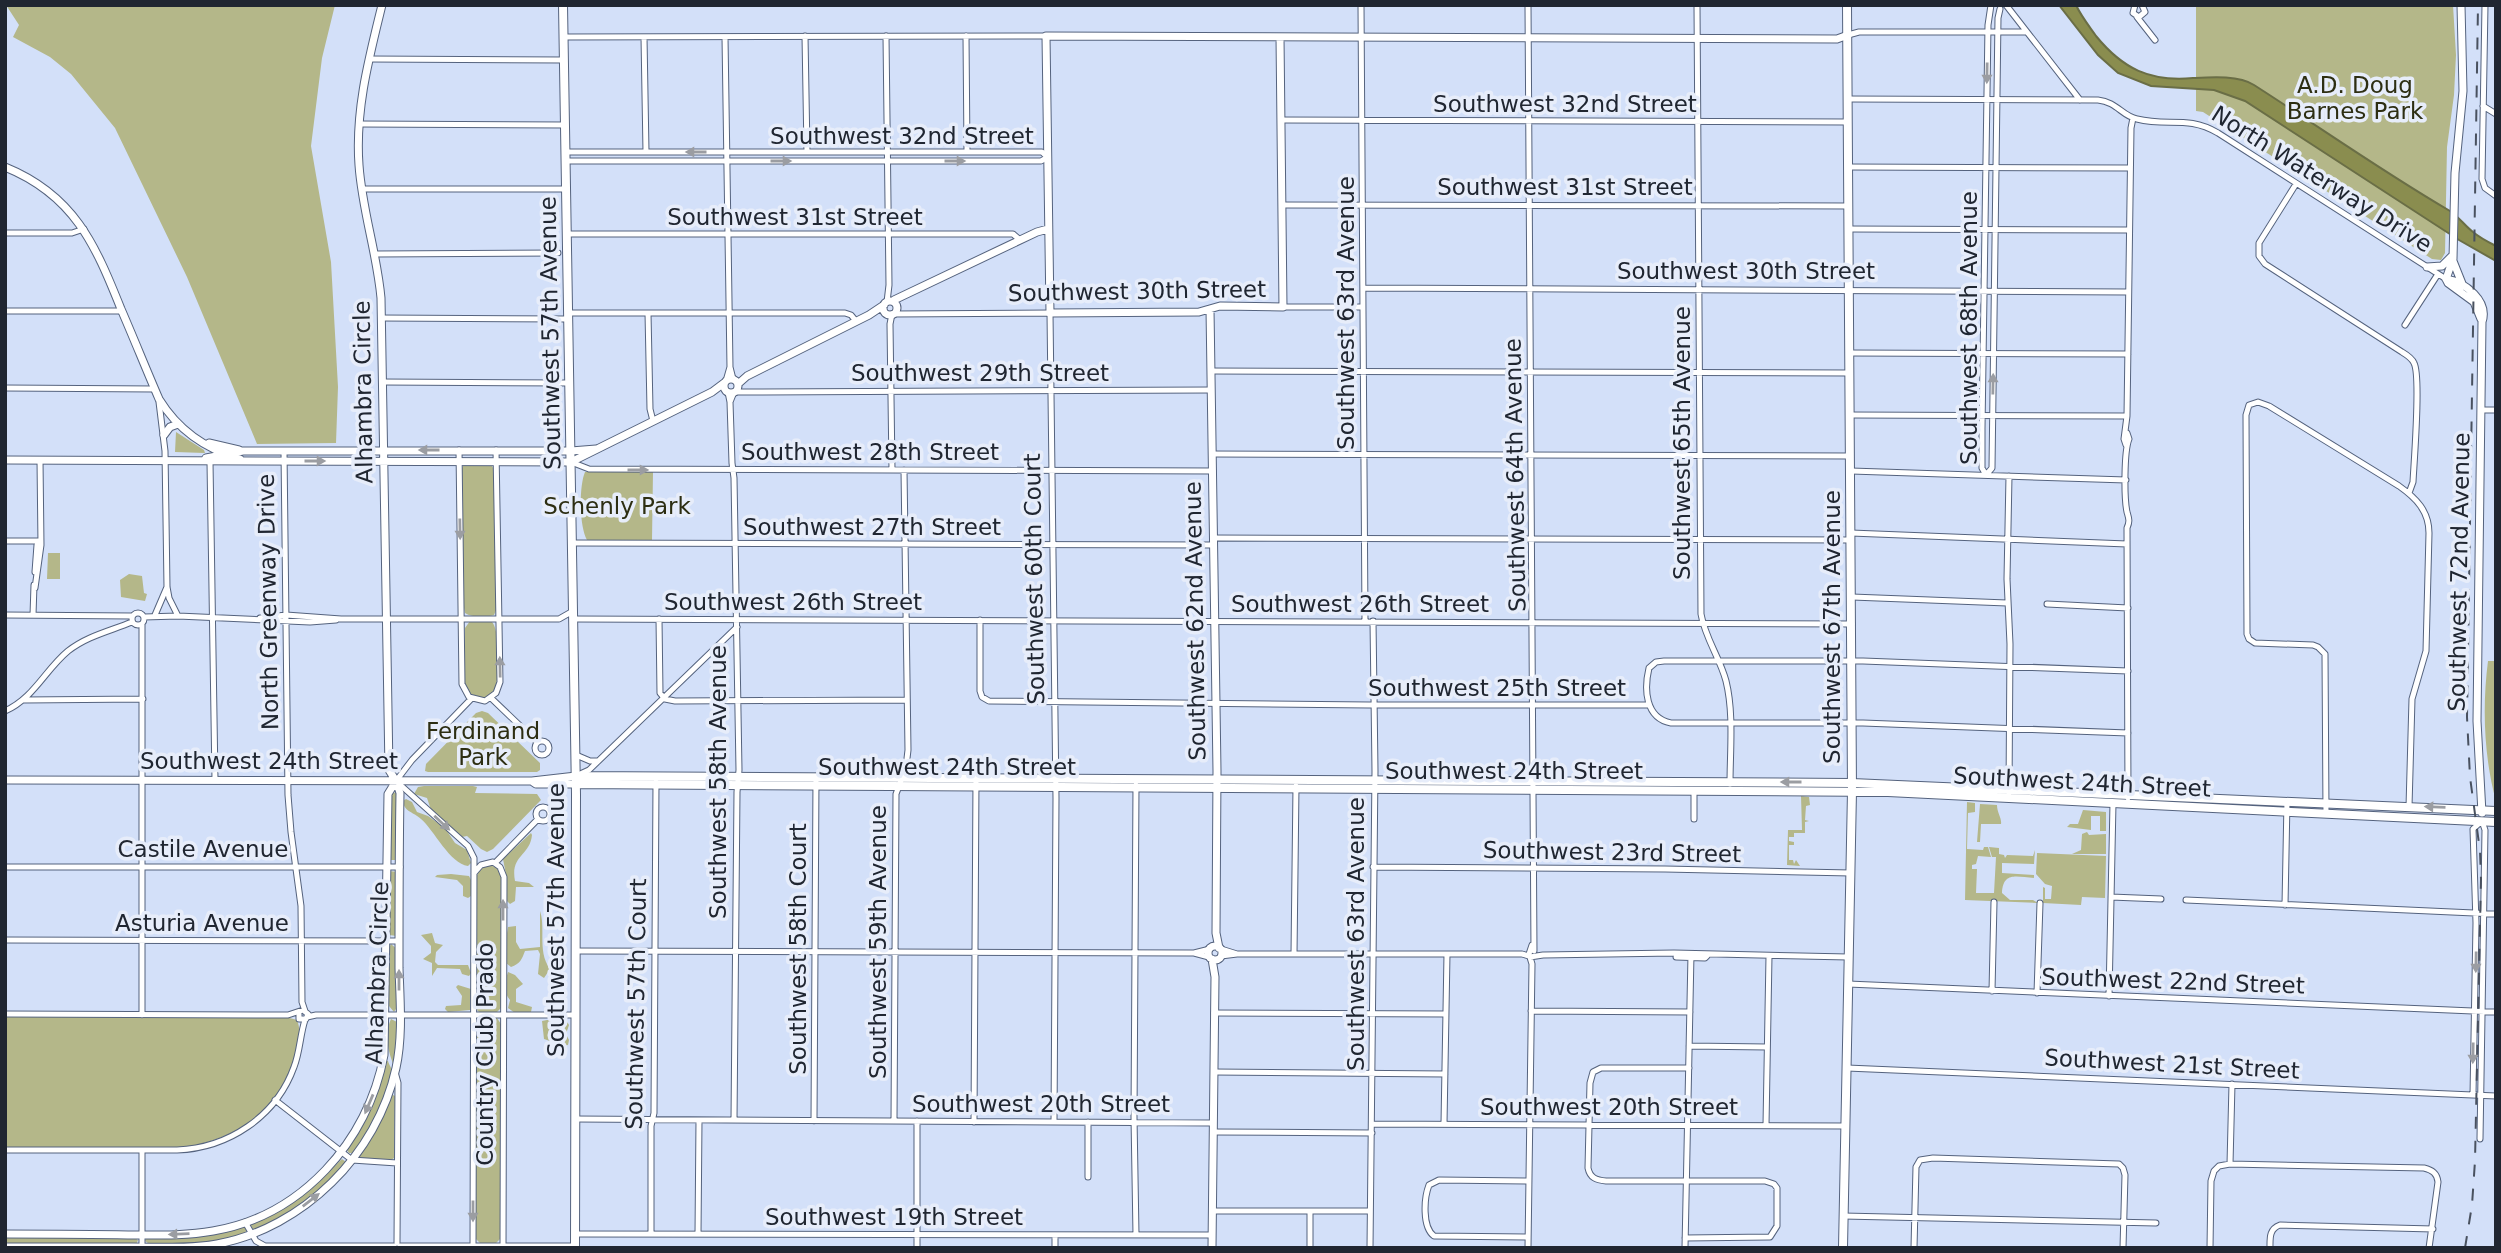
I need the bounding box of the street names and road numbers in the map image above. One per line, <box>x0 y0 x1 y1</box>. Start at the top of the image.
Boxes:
street label: Southwest 32nd Street <box>1433 91 1697 117</box>
street label: North Waterway Drive <box>2207 100 2437 258</box>
street label: Southwest 32nd Street <box>770 123 1034 149</box>
street label: Southwest 31st Street <box>1437 174 1693 200</box>
street label: Southwest 63rd Avenue <box>1333 176 1359 450</box>
street label: Southwest 68th Avenue <box>1956 191 1982 465</box>
street label: Southwest 57th Avenue <box>535 196 565 470</box>
street label: Southwest 31st Street <box>667 204 923 230</box>
street label: Southwest 30th Street <box>1617 258 1875 284</box>
street label: Southwest 30th Street <box>1008 276 1266 306</box>
street label: Alhambra Circle <box>348 300 378 484</box>
street label: Southwest 65th Avenue <box>1669 306 1695 580</box>
street label: Southwest 64th Avenue <box>1500 338 1530 612</box>
street label: Southwest 29th Street <box>851 360 1109 386</box>
street label: Southwest 72nd Avenue <box>2444 432 2474 712</box>
street label: Southwest 28th Street <box>741 439 999 465</box>
street label: Southwest 60th Court <box>1019 453 1049 705</box>
street label: North Greenway Drive <box>253 474 283 730</box>
street label: Southwest 62nd Avenue <box>1180 481 1210 761</box>
street label: Southwest 67th Avenue <box>1819 490 1845 764</box>
street label: Southwest 27th Street <box>743 514 1001 540</box>
street label: Southwest 26th Street <box>664 589 922 615</box>
street label: Southwest 26th Street <box>1231 591 1489 617</box>
street label: Southwest 58th Avenue <box>705 645 731 919</box>
street label: Southwest 25th Street <box>1368 675 1626 701</box>
street label: Southwest 24th Street <box>140 748 398 774</box>
street label: Southwest 24th Street <box>818 754 1076 780</box>
street label: Southwest 24th Street <box>1385 758 1643 784</box>
street label: Southwest 24th Street <box>1952 762 2212 802</box>
street label: Southwest 57th Avenue <box>543 783 569 1057</box>
street label: Southwest 63rd Avenue <box>1343 797 1369 1071</box>
street label: Southwest 59th Avenue <box>865 805 891 1079</box>
street label: Southwest 58th Court <box>785 823 811 1075</box>
street label: Castile Avenue <box>118 836 288 862</box>
street label: Southwest 23rd Street <box>1483 837 1741 867</box>
street label: Southwest 57th Court <box>621 878 651 1130</box>
street label: Alhambra Circle <box>361 881 393 1065</box>
street label: Asturia Avenue <box>115 910 289 936</box>
street label: Country Club Prado <box>472 942 498 1166</box>
street label: Southwest 22nd Street <box>2041 963 2305 999</box>
street label: Southwest 21st Street <box>2044 1044 2300 1084</box>
street label: Southwest 20th Street <box>912 1091 1170 1117</box>
street label: Southwest 20th Street <box>1480 1094 1738 1120</box>
street label: Southwest 19th Street <box>765 1204 1023 1230</box>

